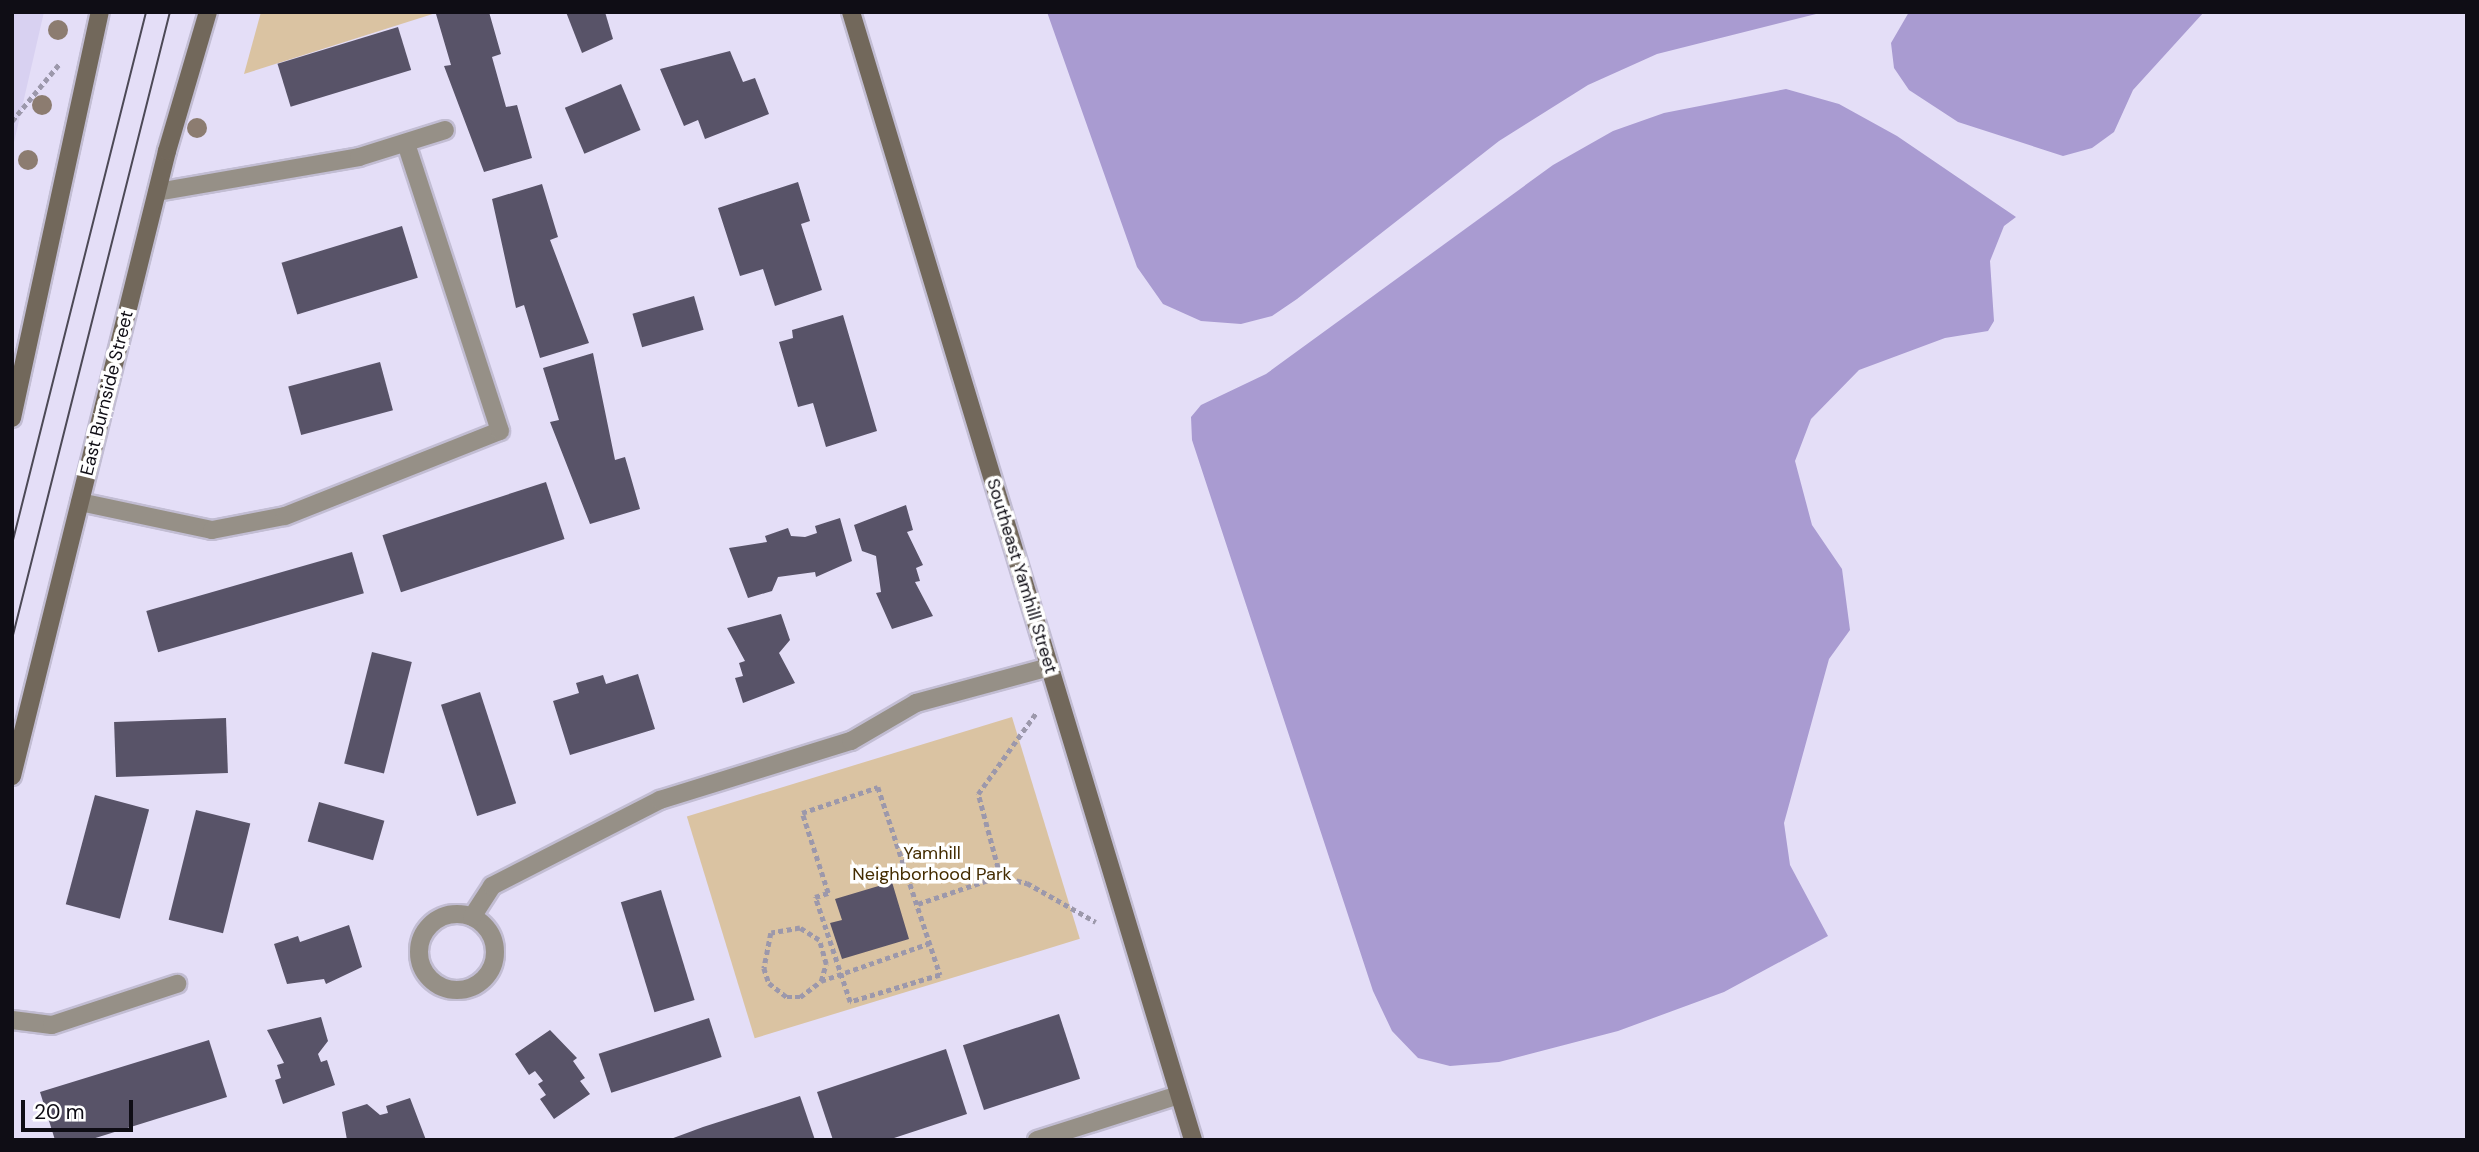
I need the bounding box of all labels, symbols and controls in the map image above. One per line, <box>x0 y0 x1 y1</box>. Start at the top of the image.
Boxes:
street label: East Burnside Street <box>76 308 138 478</box>
street label: Southeast Yamhill Street <box>982 476 1062 676</box>
park label: Yamhill Neighborhood Park <box>852 843 1012 886</box>
scale bar <box>24 1086 136 1130</box>
text: 20 m <box>34 1098 85 1126</box>

